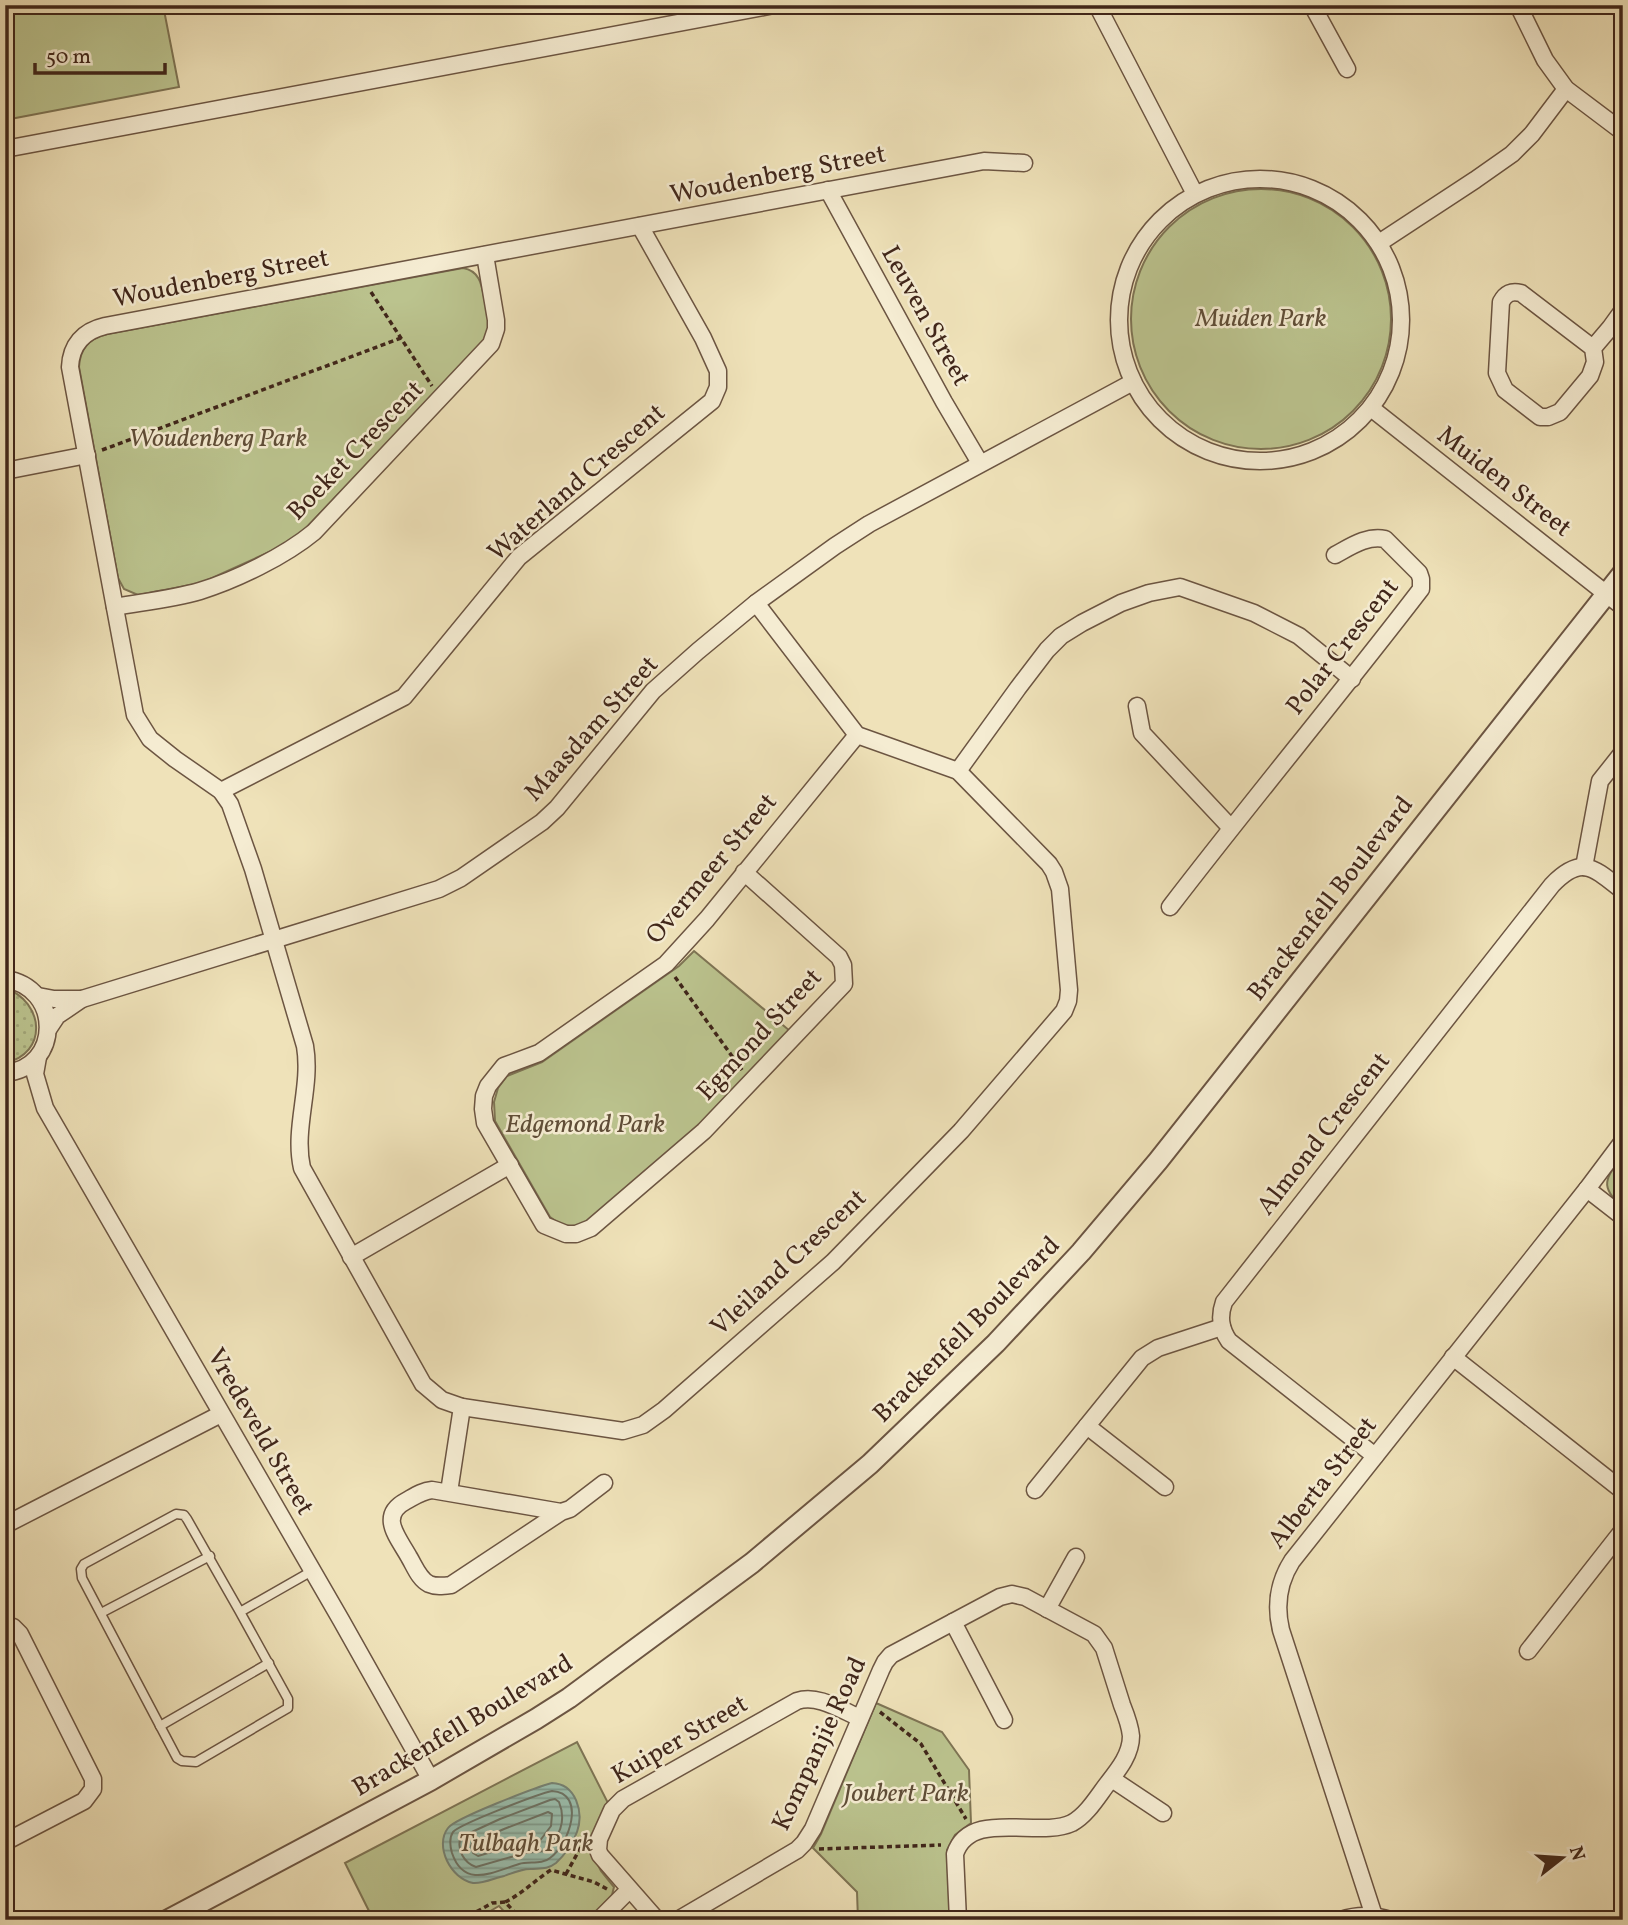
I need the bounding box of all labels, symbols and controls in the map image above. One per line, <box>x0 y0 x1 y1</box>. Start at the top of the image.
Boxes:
scale bar <box>35 32 164 76</box>
text: 50 m <box>46 43 91 72</box>
street label: Woudenberg Street <box>667 136 889 214</box>
street label: Leuven Street <box>872 239 978 393</box>
street label: Woudenberg Street <box>110 240 332 318</box>
park label: Muiden Park <box>1194 301 1327 337</box>
street label: Boeket Crescent <box>280 373 432 529</box>
street label: Waterland Crescent <box>480 396 674 570</box>
street label: Muiden Street <box>1429 418 1579 546</box>
park label: Woudenberg Park <box>129 421 307 457</box>
street label: Polar Crescent <box>1278 571 1408 723</box>
street label: Maasdam Street <box>517 648 667 810</box>
street label: Overmeer Street <box>638 786 786 952</box>
street label: Brackenfell Boulevard <box>1239 789 1423 1009</box>
street label: Egmond Street <box>689 961 831 1109</box>
street label: Almond Crescent <box>1249 1045 1399 1223</box>
park label: Edgemond Park <box>505 1107 665 1143</box>
street label: Vleiland Crescent <box>703 1181 875 1345</box>
street label: Brackenfell Boulevard <box>865 1228 1069 1432</box>
street label: Vredeveld Street <box>198 1342 322 1522</box>
street label: Alberta Street <box>1260 1409 1386 1557</box>
street label: Brackenfell Boulevard <box>346 1646 580 1806</box>
street label: Kompanjie Road <box>764 1651 876 1837</box>
street label: Kuiper Street <box>605 1687 755 1793</box>
park label: Joubert Park <box>840 1776 969 1812</box>
north arrow <box>1526 1824 1596 1894</box>
park label: Tulbagh Park <box>459 1826 593 1862</box>
text: N <box>1562 1843 1591 1864</box>

